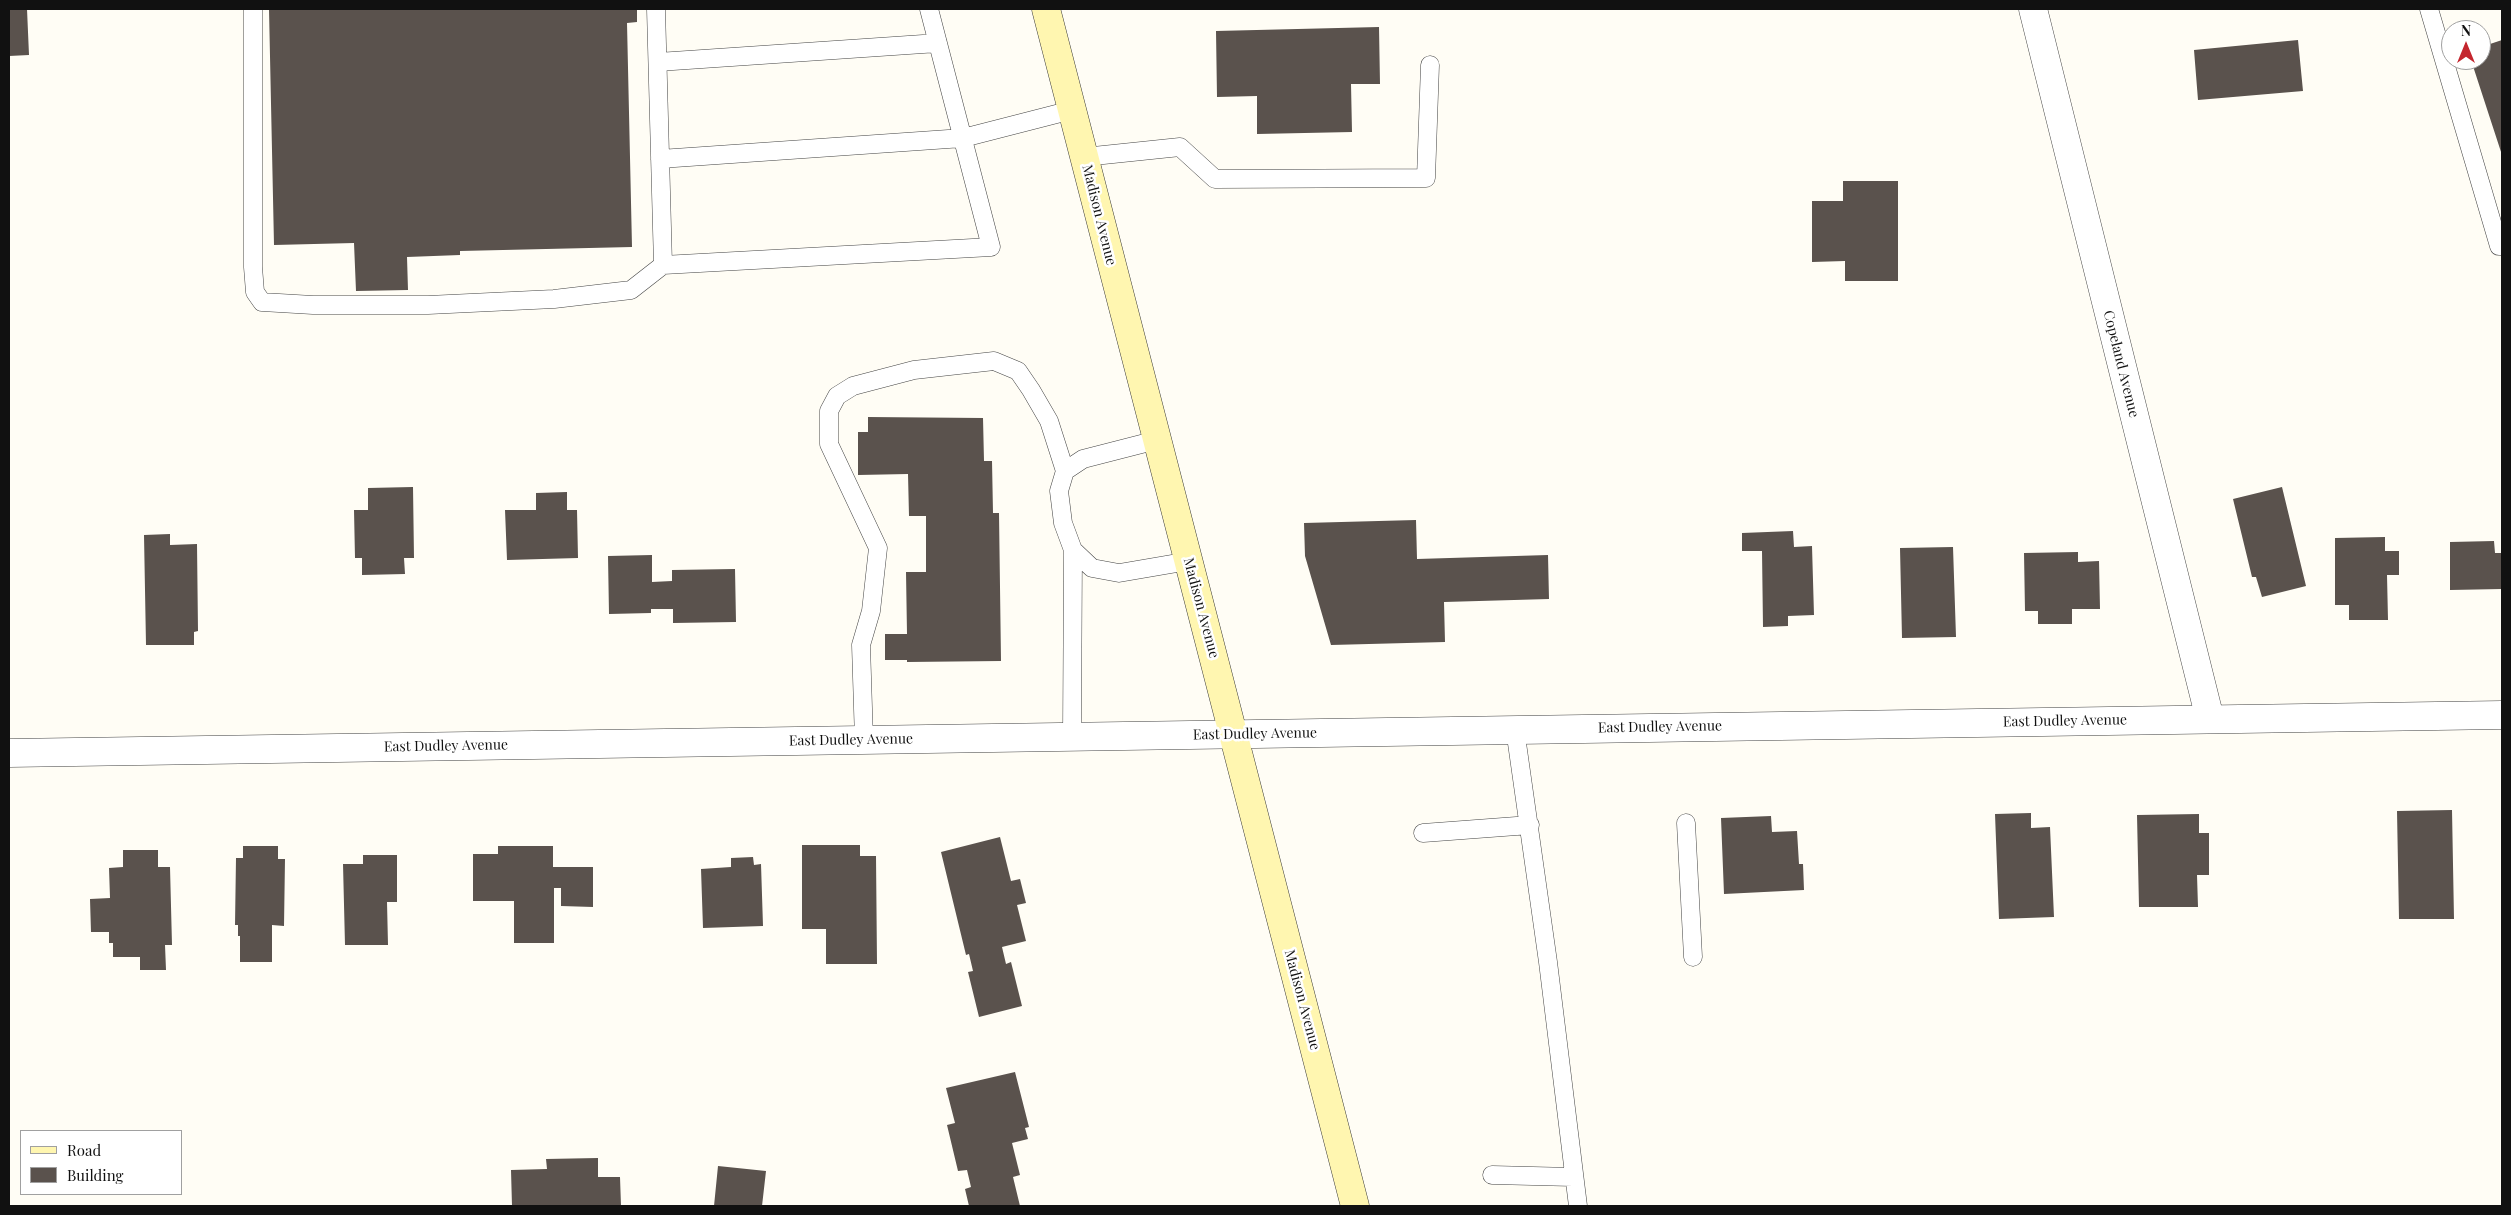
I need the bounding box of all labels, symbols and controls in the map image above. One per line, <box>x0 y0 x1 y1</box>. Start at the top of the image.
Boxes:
north arrow <box>2441 20 2491 70</box>
text: N <box>2461 21 2471 40</box>
street label: Madison Avenue <box>1078 163 1120 267</box>
street label: Copeland Avenue <box>2100 309 2142 419</box>
street label: Madison Avenue <box>1180 556 1222 660</box>
street label: East Dudley Avenue <box>2003 712 2127 730</box>
street label: East Dudley Avenue <box>1598 718 1722 736</box>
street label: East Dudley Avenue <box>1193 725 1317 743</box>
street label: East Dudley Avenue <box>789 731 913 749</box>
street label: East Dudley Avenue <box>384 737 508 755</box>
street label: Madison Avenue <box>1281 948 1323 1052</box>
legend <box>20 1130 182 1195</box>
text: Road <box>67 1140 101 1160</box>
text: Building <box>67 1165 123 1185</box>

